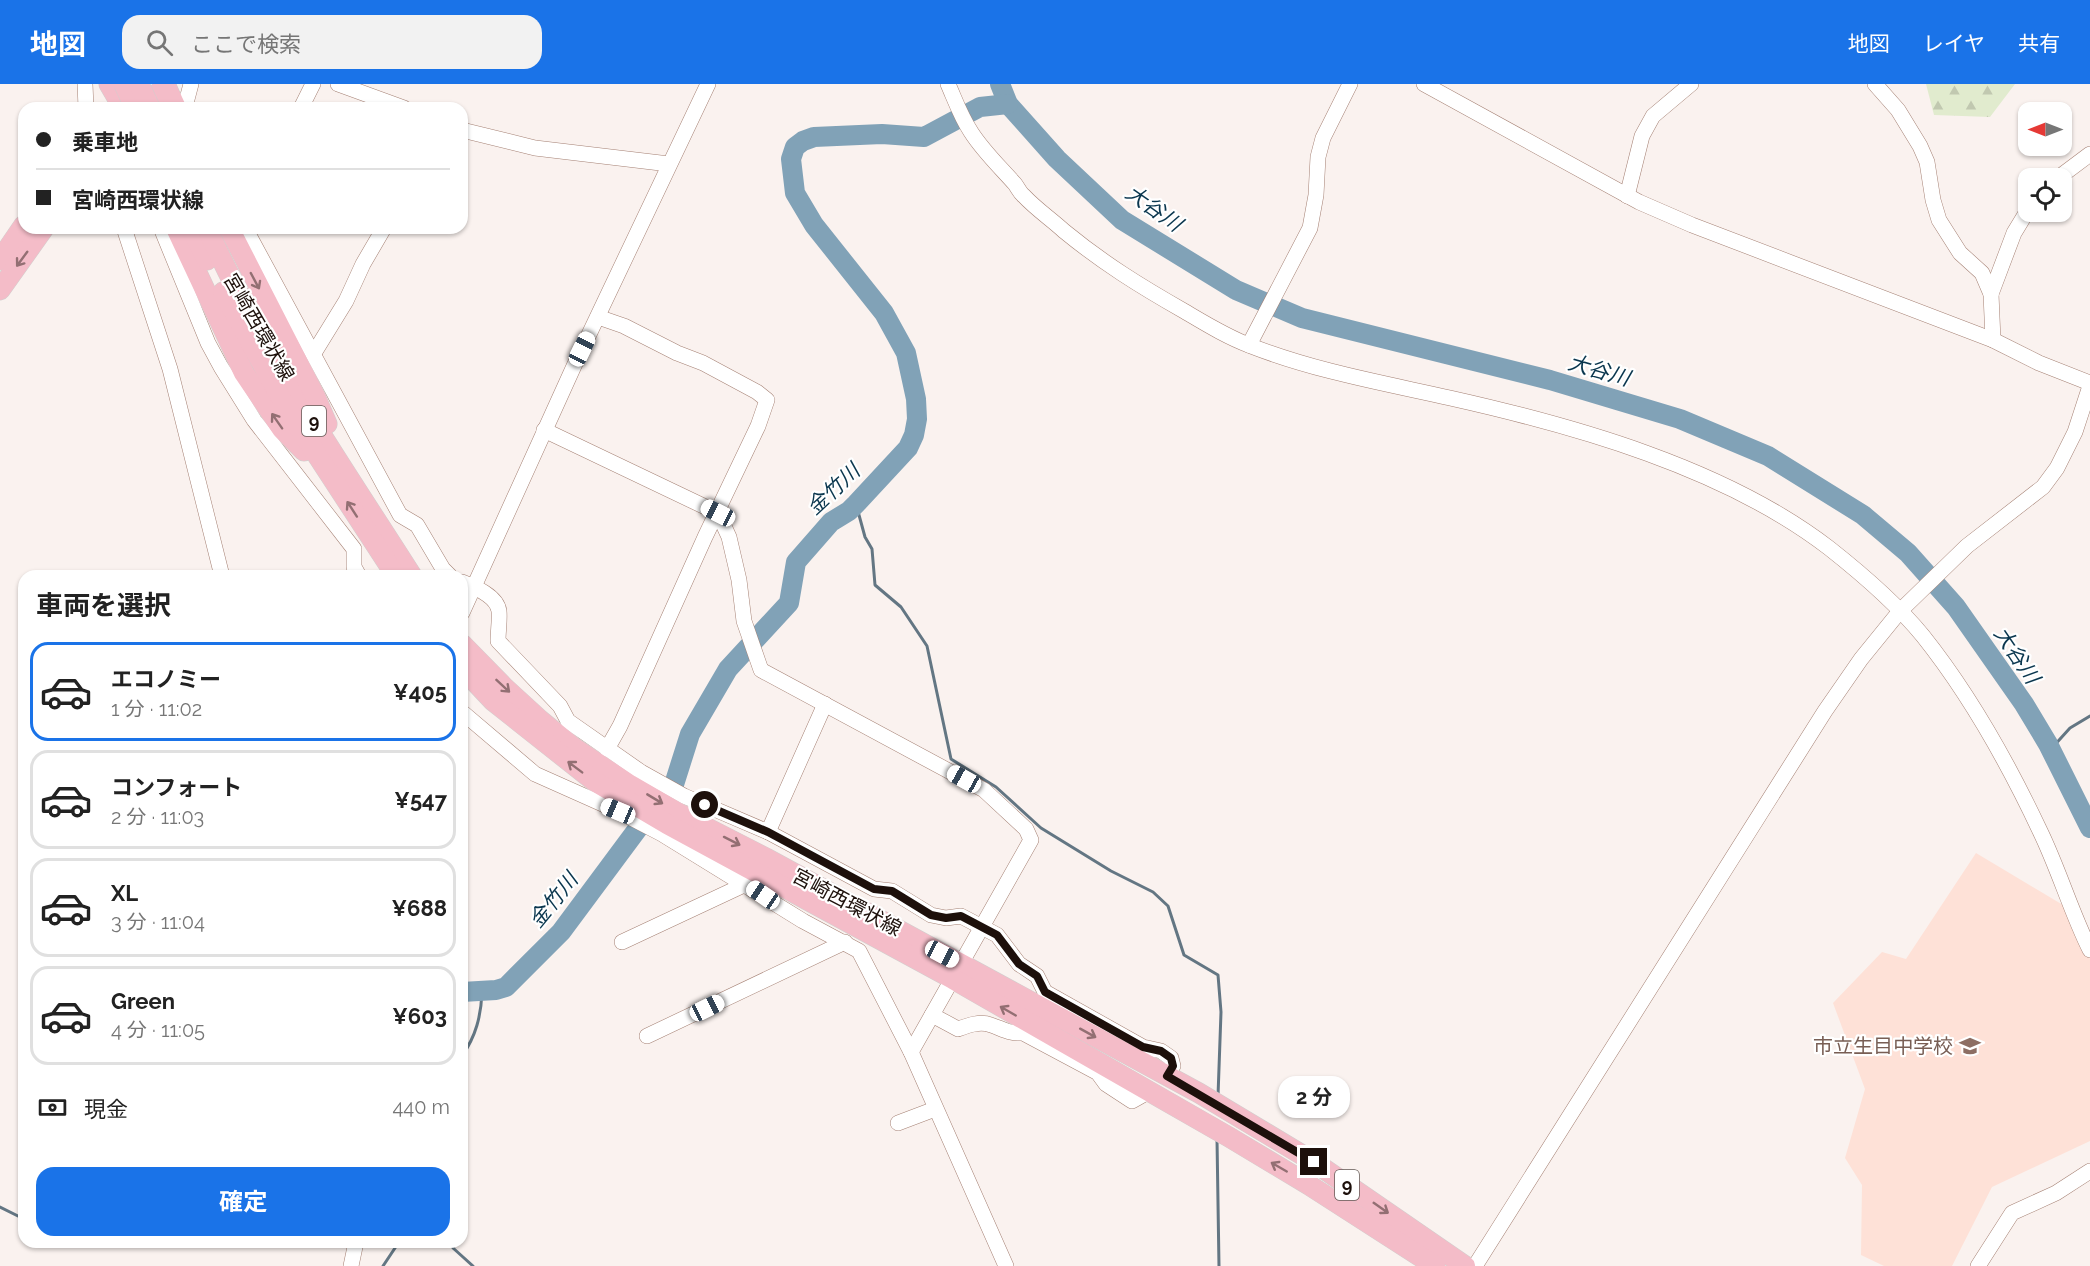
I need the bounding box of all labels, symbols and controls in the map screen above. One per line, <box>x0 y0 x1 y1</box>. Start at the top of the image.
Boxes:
search box <box>122 15 542 69</box>
icon: search <box>143 26 176 59</box>
text: 地図 <box>30 28 86 61</box>
text: ここで検索 <box>191 31 301 57</box>
text: 地図 <box>1848 31 1890 56</box>
text: レイヤ <box>1923 31 1985 56</box>
text: 共有 <box>2018 31 2060 56</box>
north arrow <box>2018 102 2072 156</box>
map controls <box>2018 102 2072 222</box>
text: 乗車地 <box>72 129 138 155</box>
button: locate <box>2018 168 2072 222</box>
water label: 大谷川 <box>1121 180 1189 237</box>
text: 宮崎西環状線 <box>72 187 204 213</box>
one-way arrow <box>15 250 28 266</box>
street label: 宮崎西環状線 <box>219 269 299 385</box>
one-way arrow <box>250 271 261 289</box>
car <box>566 329 598 369</box>
water label: 大谷川 <box>1565 349 1635 391</box>
road number: 9 <box>302 406 326 436</box>
one-way arrow <box>271 414 283 430</box>
water label: 金竹川 <box>801 457 866 520</box>
car <box>698 497 738 529</box>
one-way arrow <box>346 501 359 518</box>
text: 車両を選択 <box>36 590 171 621</box>
water label: 大谷川 <box>1989 622 2046 690</box>
icon: car <box>39 665 93 719</box>
text: エコノミー <box>111 666 221 692</box>
text: ¥405 <box>393 679 447 705</box>
one-way arrow <box>495 679 510 693</box>
text: 1 分 · 11:02 <box>111 697 202 721</box>
one-way arrow <box>567 761 583 774</box>
car <box>944 762 984 796</box>
icon: car <box>39 773 93 827</box>
text: コンフォート <box>111 774 242 800</box>
text: ¥547 <box>394 787 447 813</box>
route start <box>691 791 718 818</box>
one-way arrow <box>646 793 663 805</box>
car <box>598 796 638 826</box>
text: 2 分 · 11:03 <box>111 805 204 829</box>
one-way arrow <box>722 835 740 847</box>
street label: 宮崎西環状線 <box>788 863 906 941</box>
water label: 金竹川 <box>523 866 584 932</box>
car <box>743 877 783 913</box>
text: XL <box>111 880 138 906</box>
icon: car <box>39 881 93 935</box>
text: ¥688 <box>391 895 447 921</box>
text: 3 分 · 11:04 <box>111 910 205 934</box>
car <box>922 938 962 970</box>
text: Green <box>111 988 175 1014</box>
icon: car <box>39 989 93 1043</box>
car <box>687 992 727 1024</box>
text: ¥603 <box>392 1003 447 1029</box>
one-way arrow <box>1000 1005 1017 1017</box>
text: 4 分 · 11:05 <box>111 1018 205 1042</box>
one-way arrow <box>1079 1027 1096 1039</box>
place label: 市立生目中学校 <box>1813 1034 1953 1058</box>
school or university icon: 市立生目中学校 <box>1958 1034 1982 1058</box>
callout: 2 分 <box>1278 1075 1350 1117</box>
text: 2 分 <box>1296 1085 1332 1109</box>
icon: cash <box>36 1091 69 1124</box>
text: 440 m <box>392 1095 450 1119</box>
text: 現金 <box>84 1096 128 1122</box>
route end <box>1300 1148 1327 1175</box>
one-way arrow <box>1271 1161 1288 1173</box>
button: 確定 <box>36 1167 450 1236</box>
road number: 9 <box>1335 1170 1359 1200</box>
one-way arrow <box>1373 1202 1389 1214</box>

